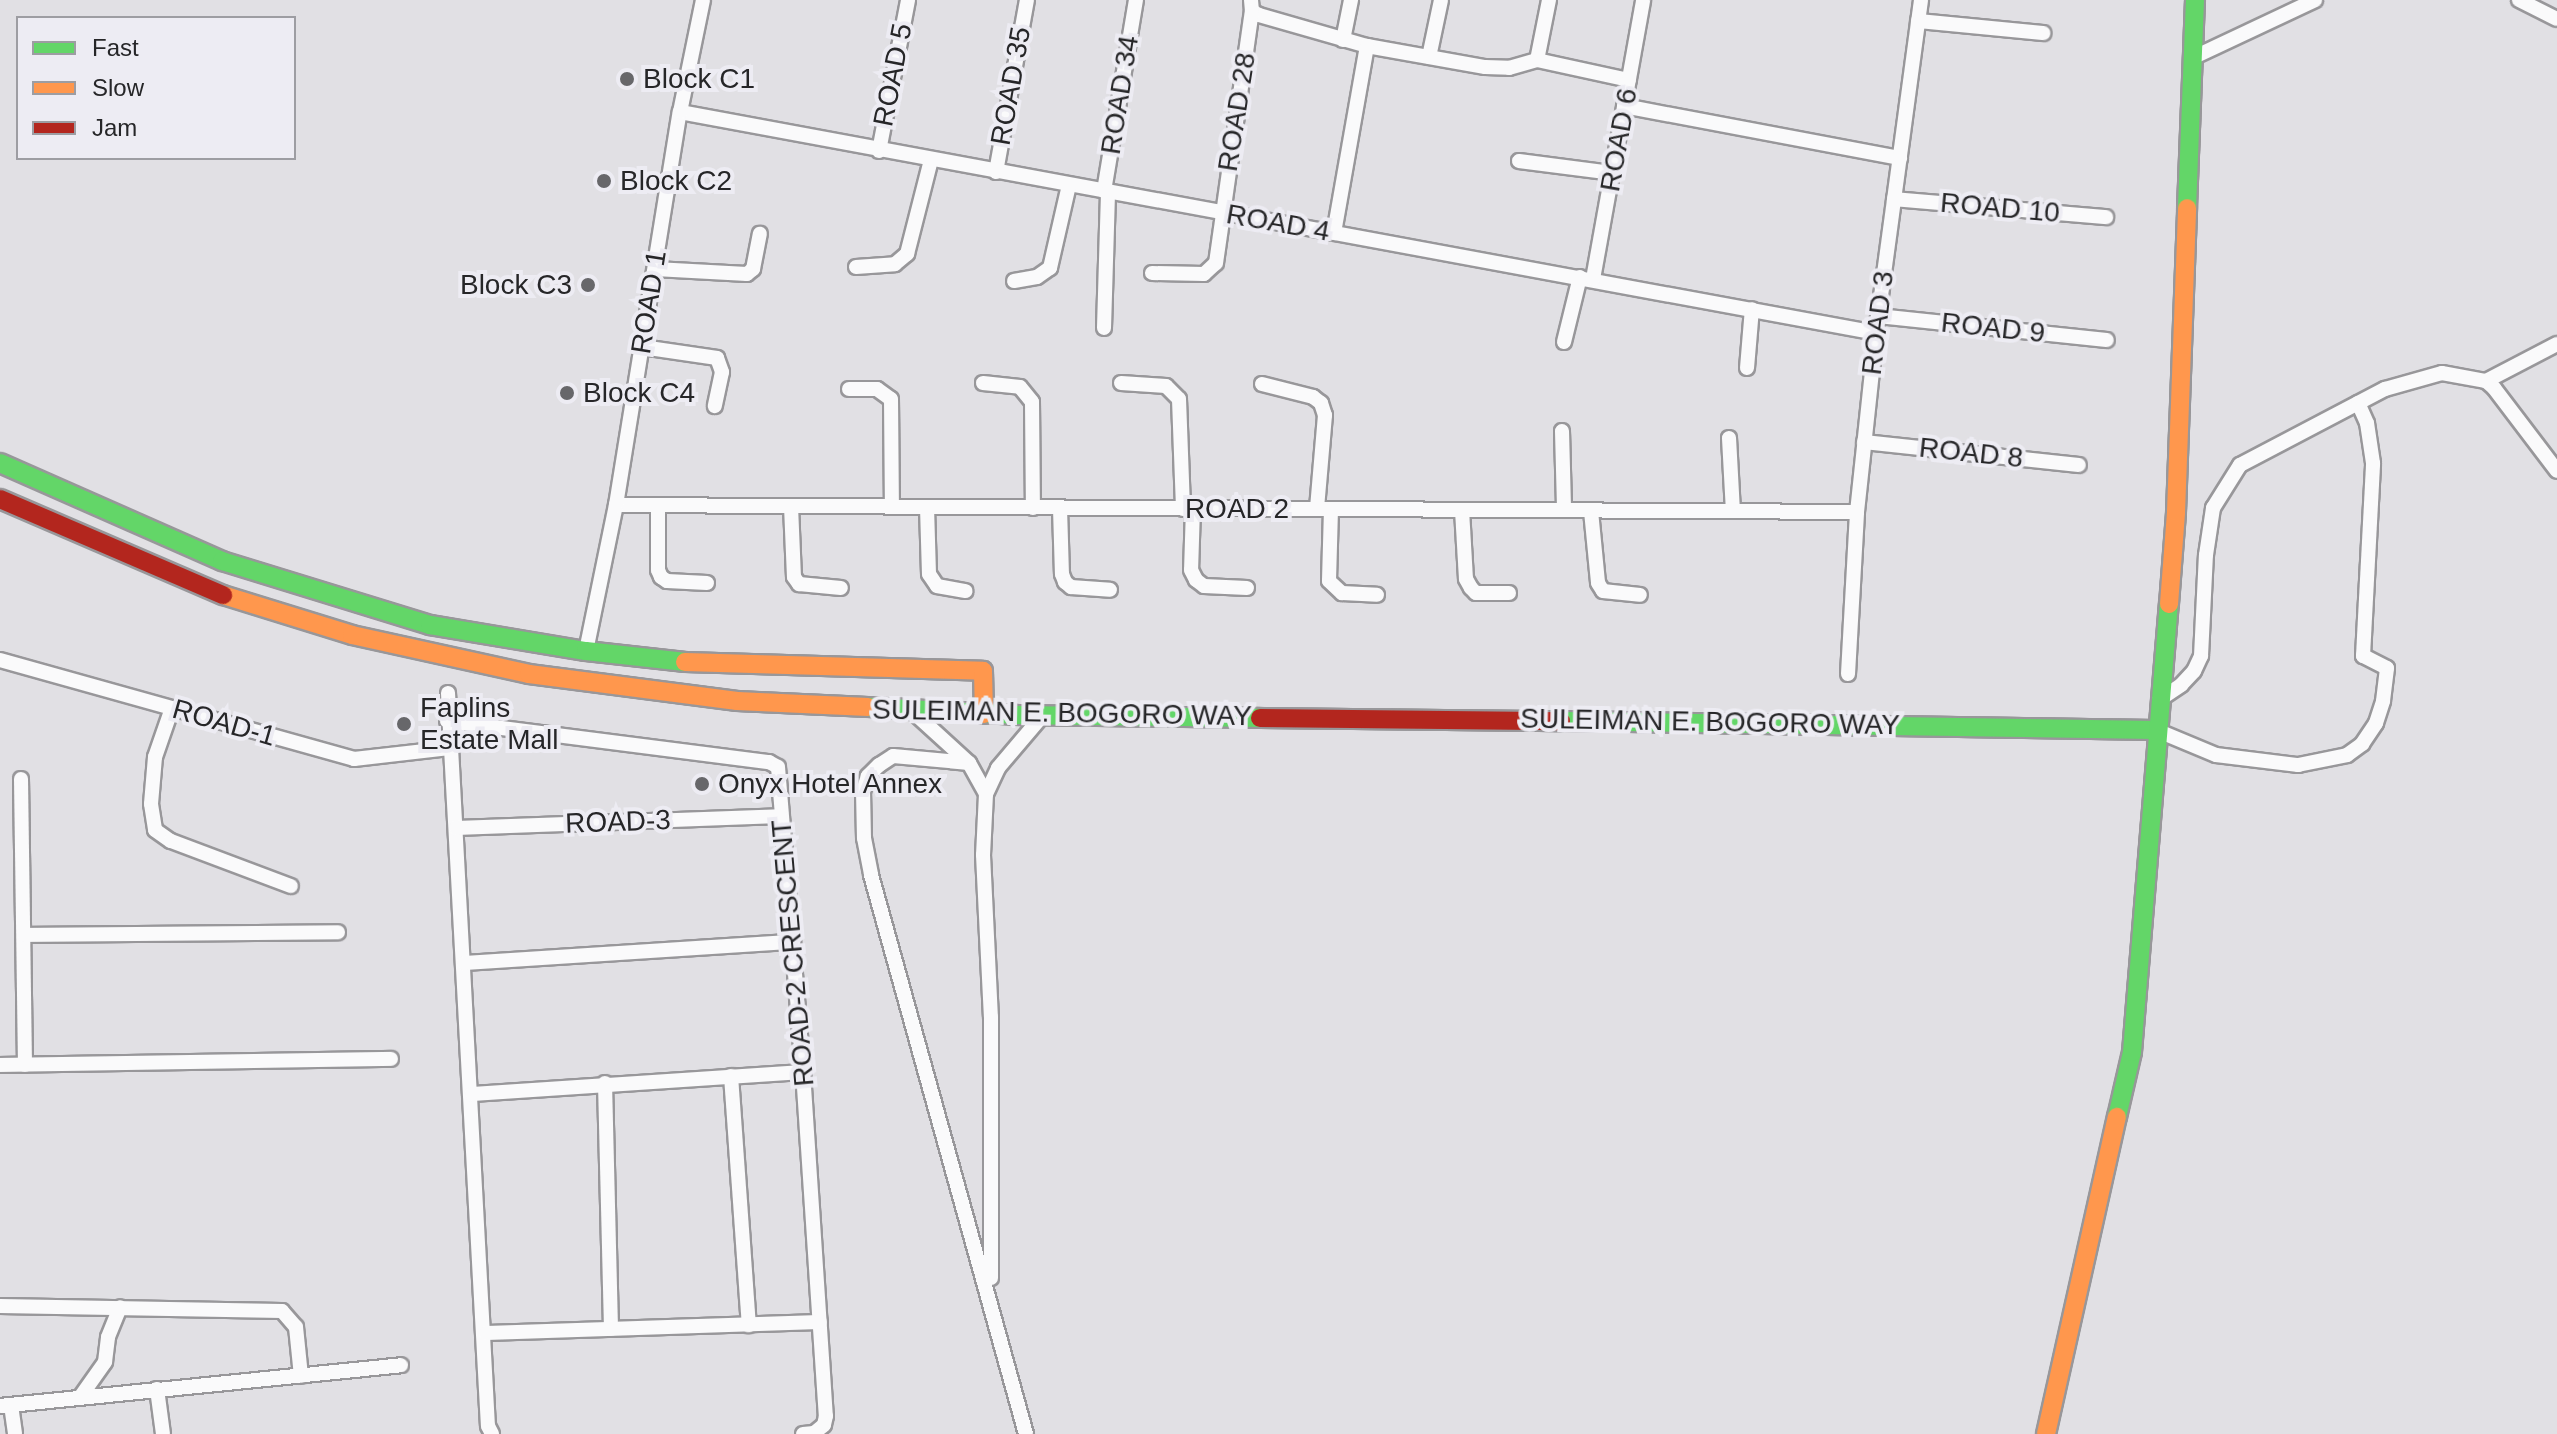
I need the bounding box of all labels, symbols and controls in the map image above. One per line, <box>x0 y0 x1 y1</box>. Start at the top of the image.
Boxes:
legend <box>16 16 296 160</box>
street label: ROAD 5 <box>867 21 919 129</box>
street label: ROAD 35 <box>984 24 1038 148</box>
street label: ROAD 34 <box>1094 33 1146 157</box>
text: Fast <box>92 34 139 61</box>
street label: ROAD 28 <box>1211 50 1263 174</box>
place label: Block C1 <box>643 62 755 96</box>
marker: Block C1 <box>618 70 636 88</box>
text: Slow <box>92 74 144 101</box>
street label: ROAD 6 <box>1593 86 1645 194</box>
text: Jam <box>92 114 137 141</box>
place label: Block C2 <box>620 164 732 198</box>
marker: Block C2 <box>595 172 613 190</box>
street label: ROAD 10 <box>1939 186 2061 230</box>
street label: ROAD 4 <box>1224 197 1332 249</box>
street label: ROAD 1 <box>624 248 674 356</box>
place label: Block C3 <box>460 268 572 302</box>
street label: ROAD 3 <box>1855 269 1901 377</box>
marker: Block C3 <box>579 276 597 294</box>
street label: ROAD 9 <box>1939 306 2047 350</box>
place label: Block C4 <box>583 376 695 410</box>
marker: Block C4 <box>558 384 576 402</box>
street label: ROAD 8 <box>1917 431 2025 475</box>
street label: ROAD 2 <box>1185 492 1289 526</box>
place label: Faplins Estate Mall <box>420 691 558 757</box>
street label: ROAD-1 <box>169 692 279 754</box>
street label: SULEIMAN E. BOGORO WAY <box>872 693 1252 733</box>
street label: SULEIMAN E. BOGORO WAY <box>1520 702 1900 742</box>
marker: Faplins Estate Mall <box>395 715 413 733</box>
place label: Onyx Hotel Annex <box>718 767 944 801</box>
marker: Onyx Hotel Annex <box>693 775 711 793</box>
street label: ROAD-3 <box>565 803 671 841</box>
street label: ROAD-2 CRESCENT <box>765 818 821 1088</box>

